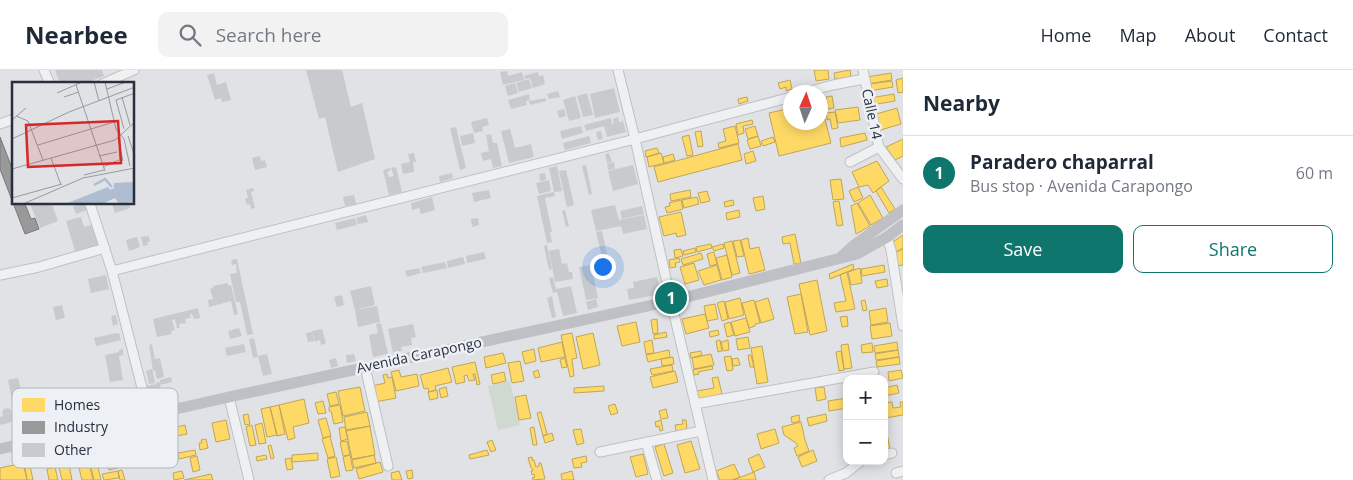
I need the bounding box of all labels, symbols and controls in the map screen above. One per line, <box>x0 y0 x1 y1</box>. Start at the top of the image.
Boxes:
search box <box>158 12 508 57</box>
text: Nearbee <box>25 18 128 51</box>
icon: search <box>176 21 204 49</box>
text: Search here <box>216 22 322 48</box>
text: Home <box>1041 23 1091 47</box>
text: Map <box>1119 23 1157 47</box>
text: About <box>1185 23 1235 47</box>
text: Contact <box>1263 23 1328 47</box>
inset map <box>12 82 135 205</box>
north arrow <box>783 85 828 130</box>
street label: Calle 14 <box>858 87 887 141</box>
text: Nearby <box>923 89 1000 117</box>
text: Paradero chaparral <box>970 149 1154 175</box>
text: 1 <box>934 162 944 184</box>
text: 60 m <box>1296 162 1333 184</box>
text: Bus stop · Avenida Carapongo <box>970 175 1193 197</box>
button: Save <box>923 225 1123 273</box>
button: Share <box>1133 225 1333 273</box>
your location <box>590 254 616 280</box>
pin: 1 <box>655 279 687 317</box>
street label: Avenida Carapongo <box>355 332 483 377</box>
map controls <box>843 375 888 465</box>
button: + <box>843 375 888 420</box>
legend <box>12 388 178 468</box>
text: Homes <box>54 395 101 414</box>
text: Industry <box>54 417 109 436</box>
button: − <box>843 420 888 465</box>
text: Other <box>54 440 92 459</box>

